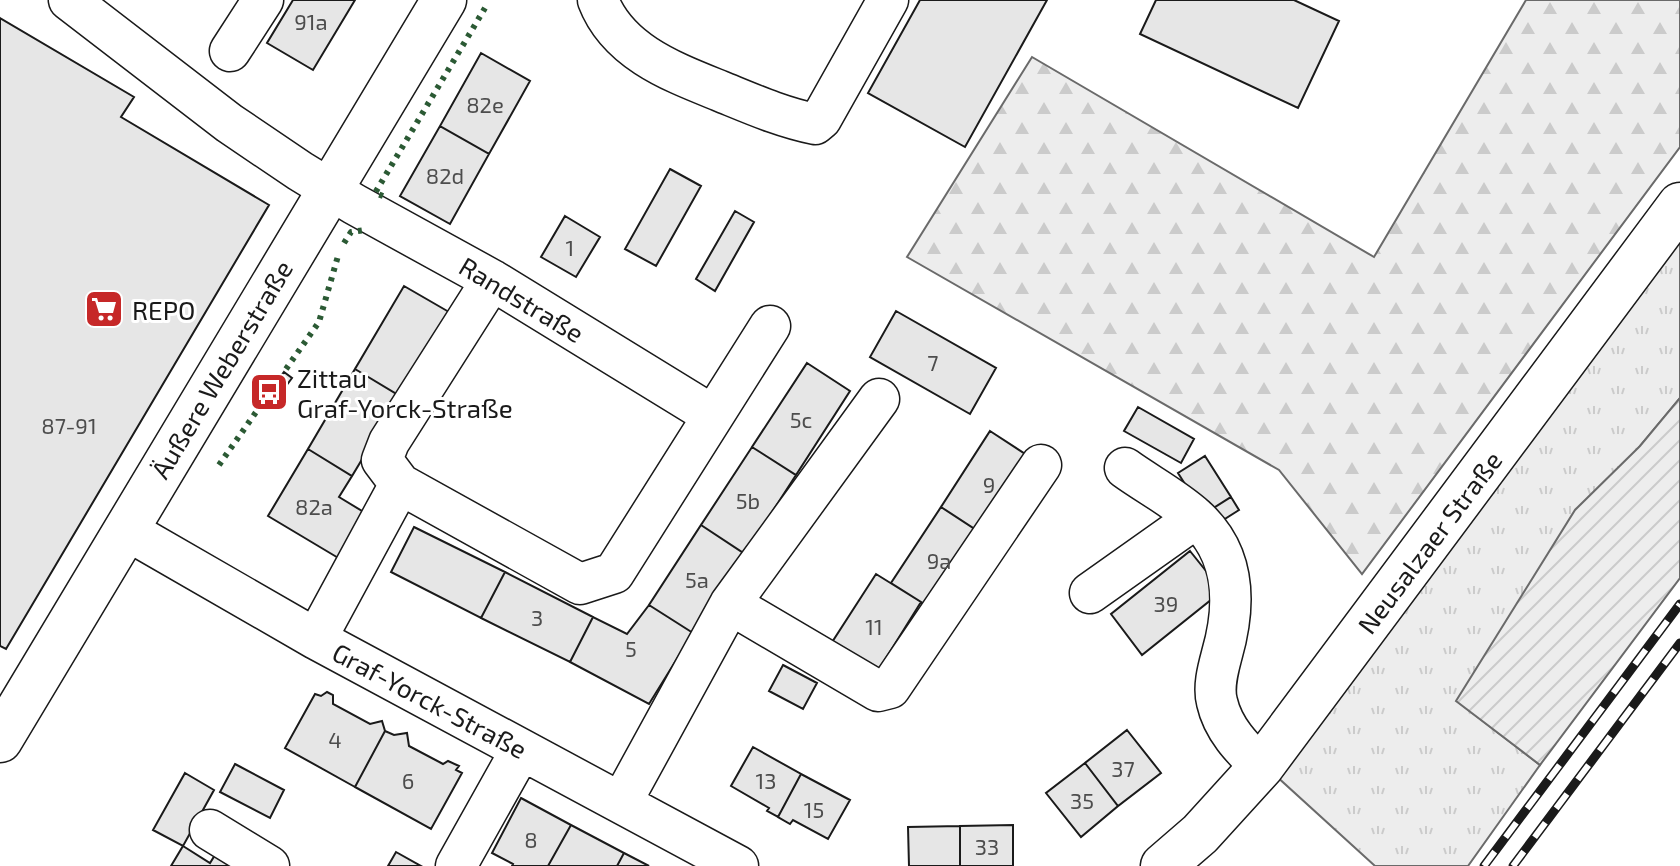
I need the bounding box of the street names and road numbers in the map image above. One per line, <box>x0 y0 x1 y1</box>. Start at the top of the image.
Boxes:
street label: Randstraße <box>454 250 590 348</box>
street label: Äußere Weberstraße <box>144 254 298 484</box>
street label: Neusalzaer Straße <box>1350 445 1508 639</box>
street label: Graf-Yorck-Straße <box>328 636 532 764</box>

